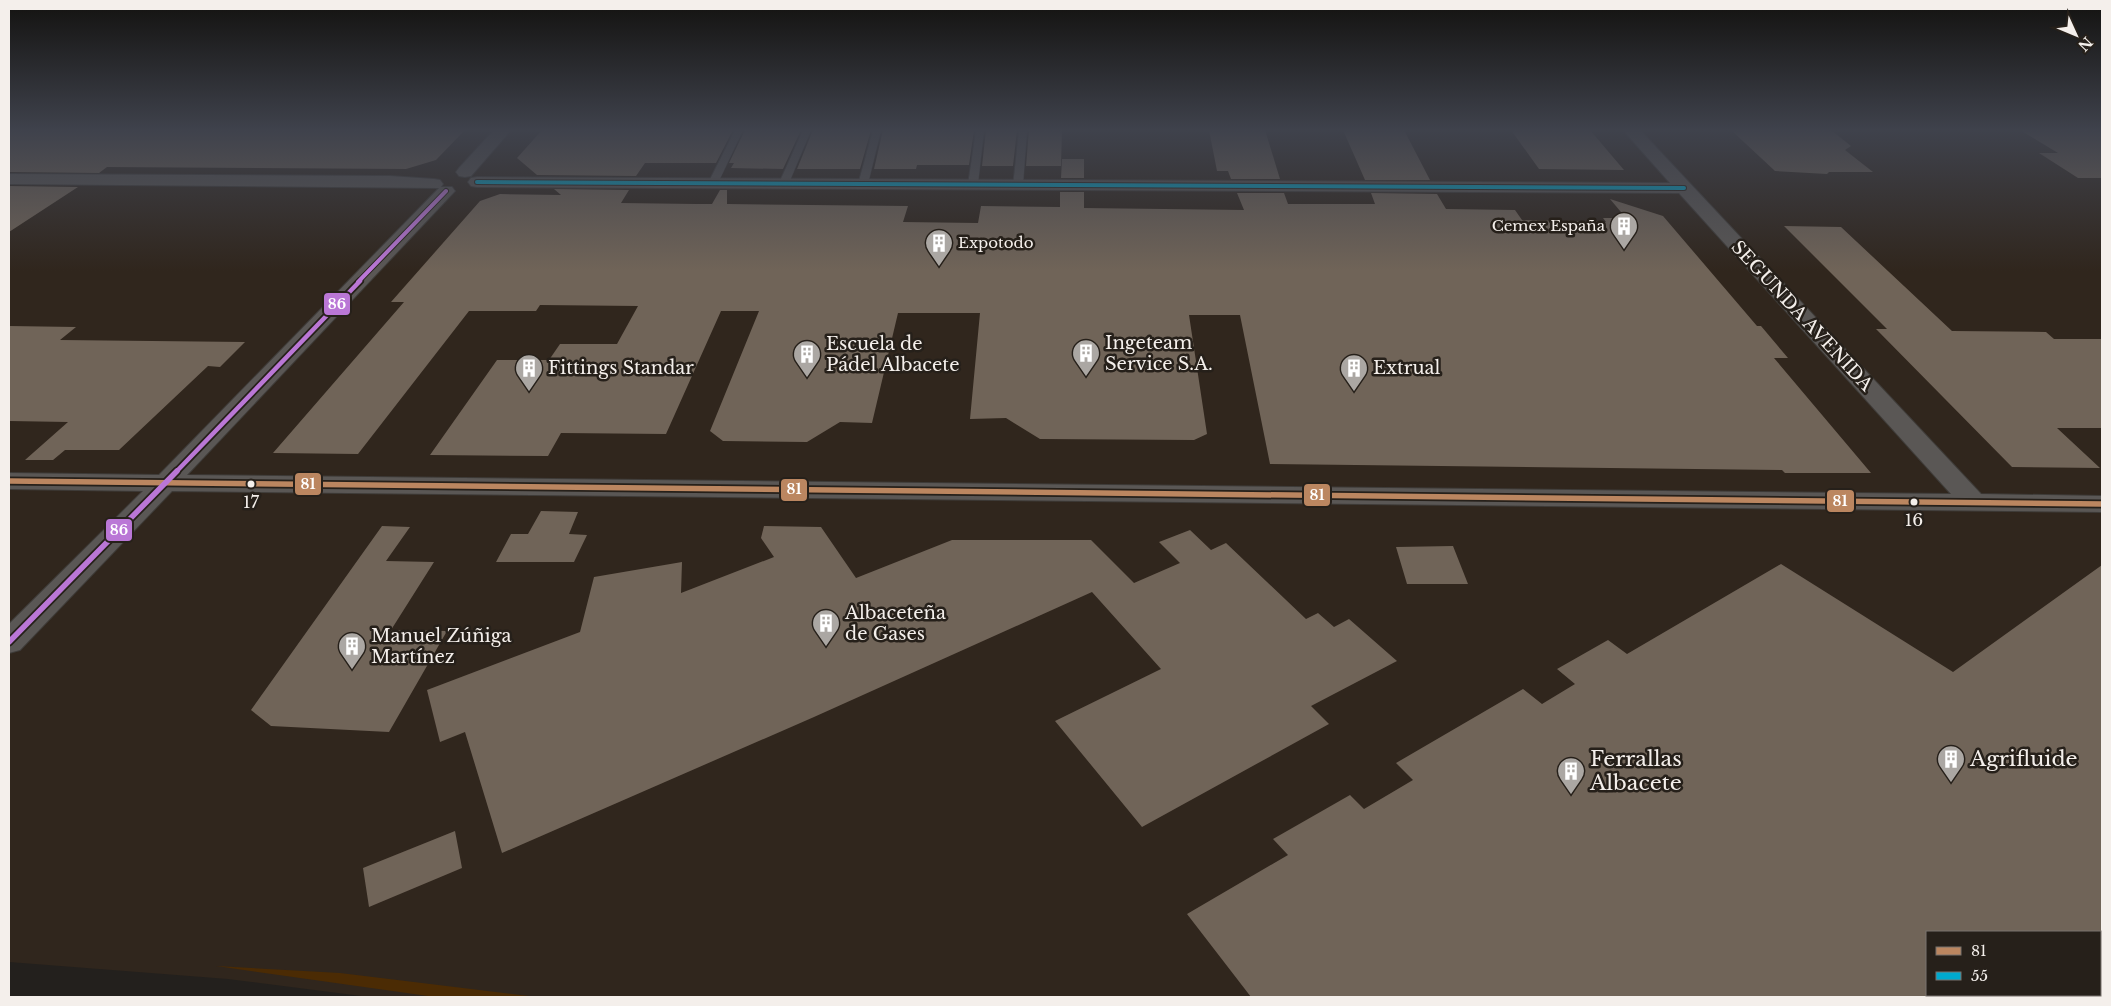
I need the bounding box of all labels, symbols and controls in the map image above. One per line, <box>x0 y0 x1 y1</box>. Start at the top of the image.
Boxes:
north arrow <box>2051 10 2101 60</box>
text: N <box>2074 33 2096 55</box>
building icon: Cemex España <box>1609 211 1639 250</box>
place label: Cemex España <box>1492 216 1606 235</box>
building icon: Expotodo <box>924 228 954 267</box>
place label: Expotodo <box>958 233 1034 252</box>
street label: SEGUNDA AVENIDA <box>1727 236 1878 397</box>
line badge: 86 <box>323 292 351 316</box>
text: 86 <box>328 295 346 313</box>
place label: Ingeteam Service S.A. <box>1105 332 1213 375</box>
place label: Escuela de Pádel Albacete <box>826 333 959 376</box>
building icon: Ingeteam Service S.A. <box>1071 338 1101 377</box>
building icon: Escuela de Pádel Albacete <box>792 339 822 378</box>
building icon: Fittings Standar <box>514 353 544 392</box>
building icon: Extrual <box>1339 353 1369 392</box>
place label: Fittings Standar <box>548 357 694 379</box>
place label: Extrual <box>1373 357 1440 379</box>
line badge: 81 <box>294 472 322 496</box>
text: 81 <box>301 475 316 493</box>
line badge: 81 <box>780 478 808 502</box>
marker: 17 <box>246 479 256 489</box>
text: 81 <box>787 480 802 498</box>
line badge: 81 <box>1303 483 1331 507</box>
text: 81 <box>1310 486 1325 504</box>
line badge: 81 <box>1826 489 1855 513</box>
place label: 17 <box>243 492 260 513</box>
text: 81 <box>1833 492 1848 510</box>
marker: 16 <box>1909 497 1919 507</box>
place label: 16 <box>1905 510 1923 531</box>
line badge: 86 <box>105 518 133 542</box>
text: 86 <box>110 521 128 539</box>
place label: Albaceteña de Gases <box>844 602 946 645</box>
building icon: Albaceteña de Gases <box>811 608 841 647</box>
place label: Manuel Zúñiga Martínez <box>371 625 511 668</box>
building icon: Manuel Zúñiga Martínez <box>337 631 367 670</box>
building icon: Agrifluide <box>1936 744 1966 783</box>
place label: Ferrallas Albacete <box>1589 746 1682 796</box>
place label: Agrifluide <box>1969 746 2078 772</box>
building icon: Ferrallas Albacete <box>1556 756 1586 795</box>
legend <box>1926 931 2101 996</box>
text: 81 <box>1971 941 1987 960</box>
text: 55 <box>1971 966 1988 985</box>

